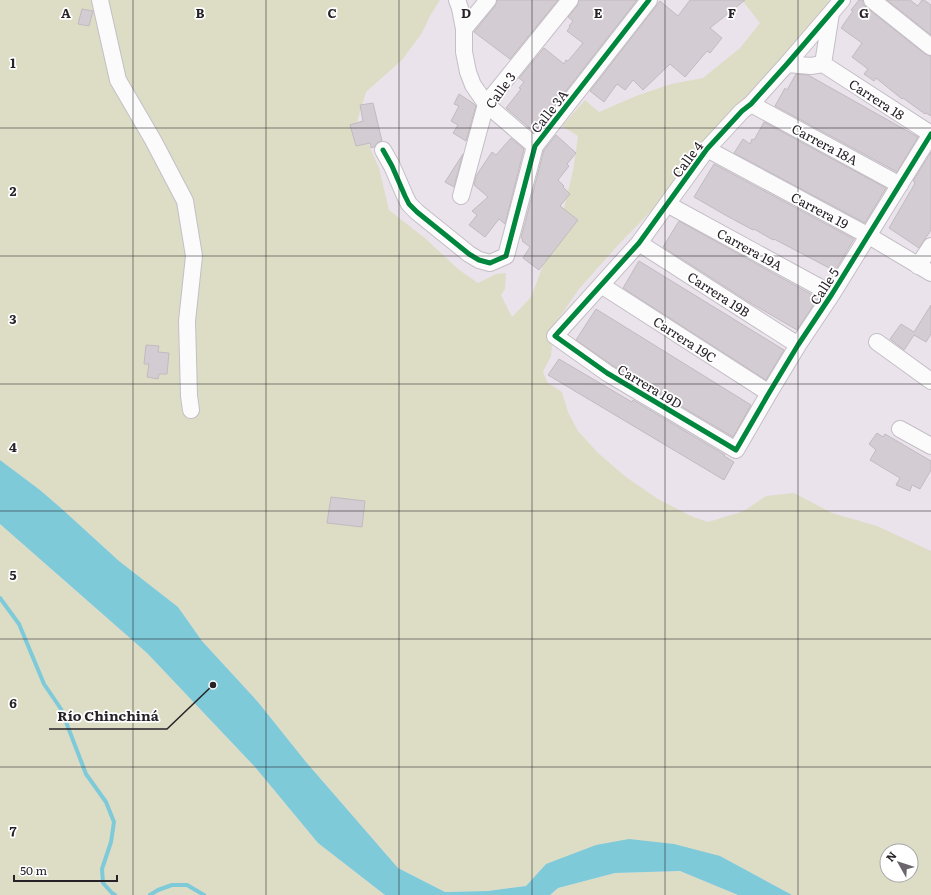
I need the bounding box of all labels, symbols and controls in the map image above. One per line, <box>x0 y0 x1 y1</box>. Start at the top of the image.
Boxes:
text: A <box>61 3 71 22</box>
text: B <box>196 3 205 22</box>
text: C <box>327 3 337 22</box>
text: D <box>461 3 471 22</box>
text: E <box>594 3 603 22</box>
text: F <box>728 3 736 22</box>
text: G <box>859 3 869 22</box>
text: 1 <box>10 53 16 72</box>
street label: Calle 3 <box>480 68 520 112</box>
street label: Carrera 18 <box>845 74 909 124</box>
street label: Calle 3A <box>526 85 572 137</box>
street label: Carrera 18A <box>789 119 862 170</box>
street label: Calle 4 <box>667 137 707 181</box>
text: 2 <box>10 181 17 200</box>
street label: Carrera 19 <box>788 187 852 233</box>
street label: Carrera 19A <box>714 223 786 275</box>
street label: Calle 5 <box>805 264 843 308</box>
street label: Carrera 19B <box>684 267 754 322</box>
text: 3 <box>9 309 17 328</box>
street label: Carrera 19C <box>650 312 720 366</box>
street label: Carrera 19D <box>614 359 686 413</box>
text: 4 <box>9 437 17 456</box>
text: 5 <box>9 565 17 584</box>
text: 6 <box>9 693 17 712</box>
callout: Río Chinchiná <box>49 703 167 729</box>
text: Río Chinchiná <box>57 705 160 725</box>
text: 7 <box>9 821 17 840</box>
north arrow <box>879 843 919 883</box>
text: N <box>881 847 900 865</box>
scale bar <box>14 857 117 883</box>
text: 50 m <box>20 861 47 879</box>

